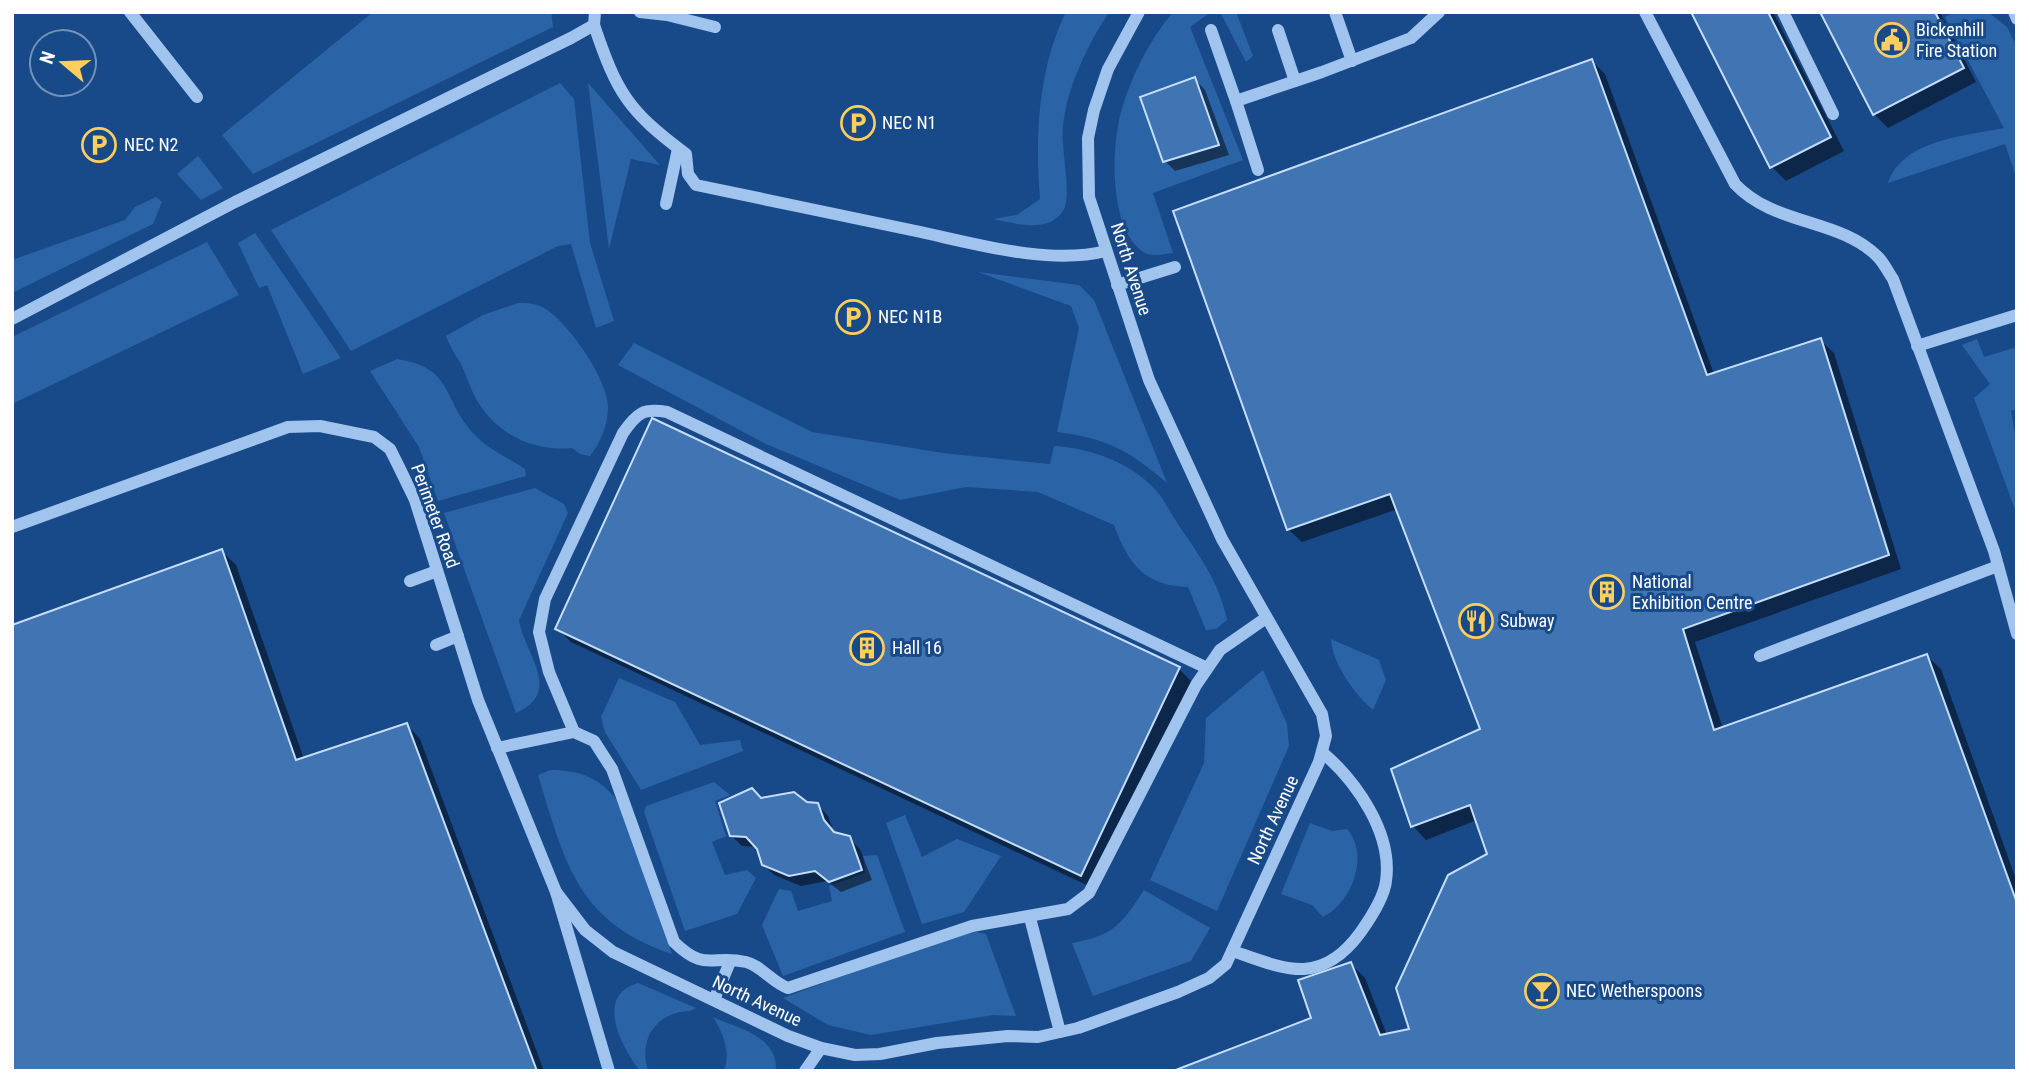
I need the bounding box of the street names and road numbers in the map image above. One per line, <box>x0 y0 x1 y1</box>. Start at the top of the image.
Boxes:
street label: North Avenue <box>1107 220 1156 318</box>
street label: Perimeter Road <box>407 461 464 571</box>
street label: North Avenue <box>1243 772 1302 868</box>
street label: North Avenue <box>709 971 805 1030</box>

